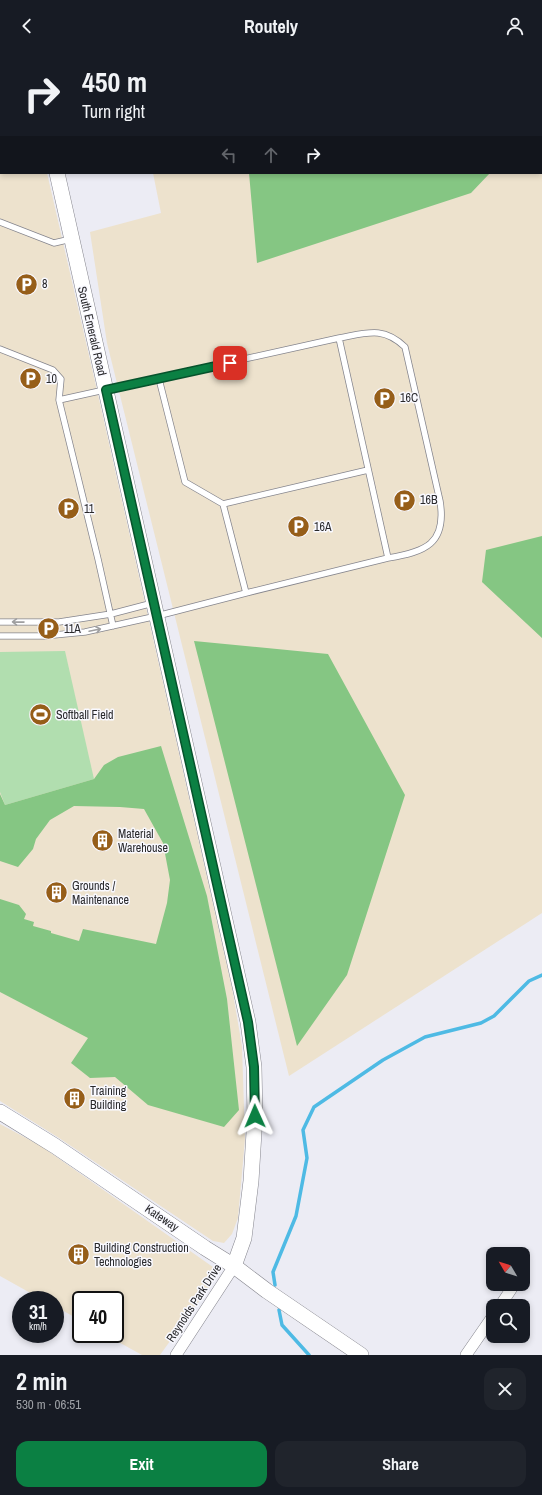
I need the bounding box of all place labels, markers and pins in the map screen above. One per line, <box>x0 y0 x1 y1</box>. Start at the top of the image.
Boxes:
parking icon: 8 <box>14 271 40 297</box>
place label: 8 <box>42 276 47 292</box>
pin <box>213 346 247 380</box>
parking icon: 10 <box>17 366 43 392</box>
place label: 10 <box>46 371 57 387</box>
parking icon: 16C <box>371 385 397 411</box>
place label: 16C <box>400 390 418 406</box>
parking icon: 16B <box>392 487 418 513</box>
place label: 16B <box>420 492 438 508</box>
parking icon: 11 <box>55 496 81 522</box>
place label: 11 <box>84 501 95 517</box>
parking icon: 16A <box>285 514 311 540</box>
place label: 16A <box>314 519 332 535</box>
parking icon: 11A <box>35 616 61 642</box>
place label: 11A <box>64 621 81 637</box>
sports icon: Softball Field <box>27 702 53 728</box>
place label: Softball Field <box>56 707 113 723</box>
place label: Material Warehouse <box>118 826 168 856</box>
building icon: Material Warehouse <box>90 828 116 854</box>
place label: Grounds / Maintenance <box>72 878 129 908</box>
building icon: Grounds / Maintenance <box>44 880 70 906</box>
place label: Training Building <box>90 1083 127 1113</box>
building icon: Training Building <box>61 1085 87 1111</box>
place label: Building Construction Technologies <box>94 1240 189 1270</box>
building icon: Building Construction Technologies <box>65 1242 91 1268</box>

